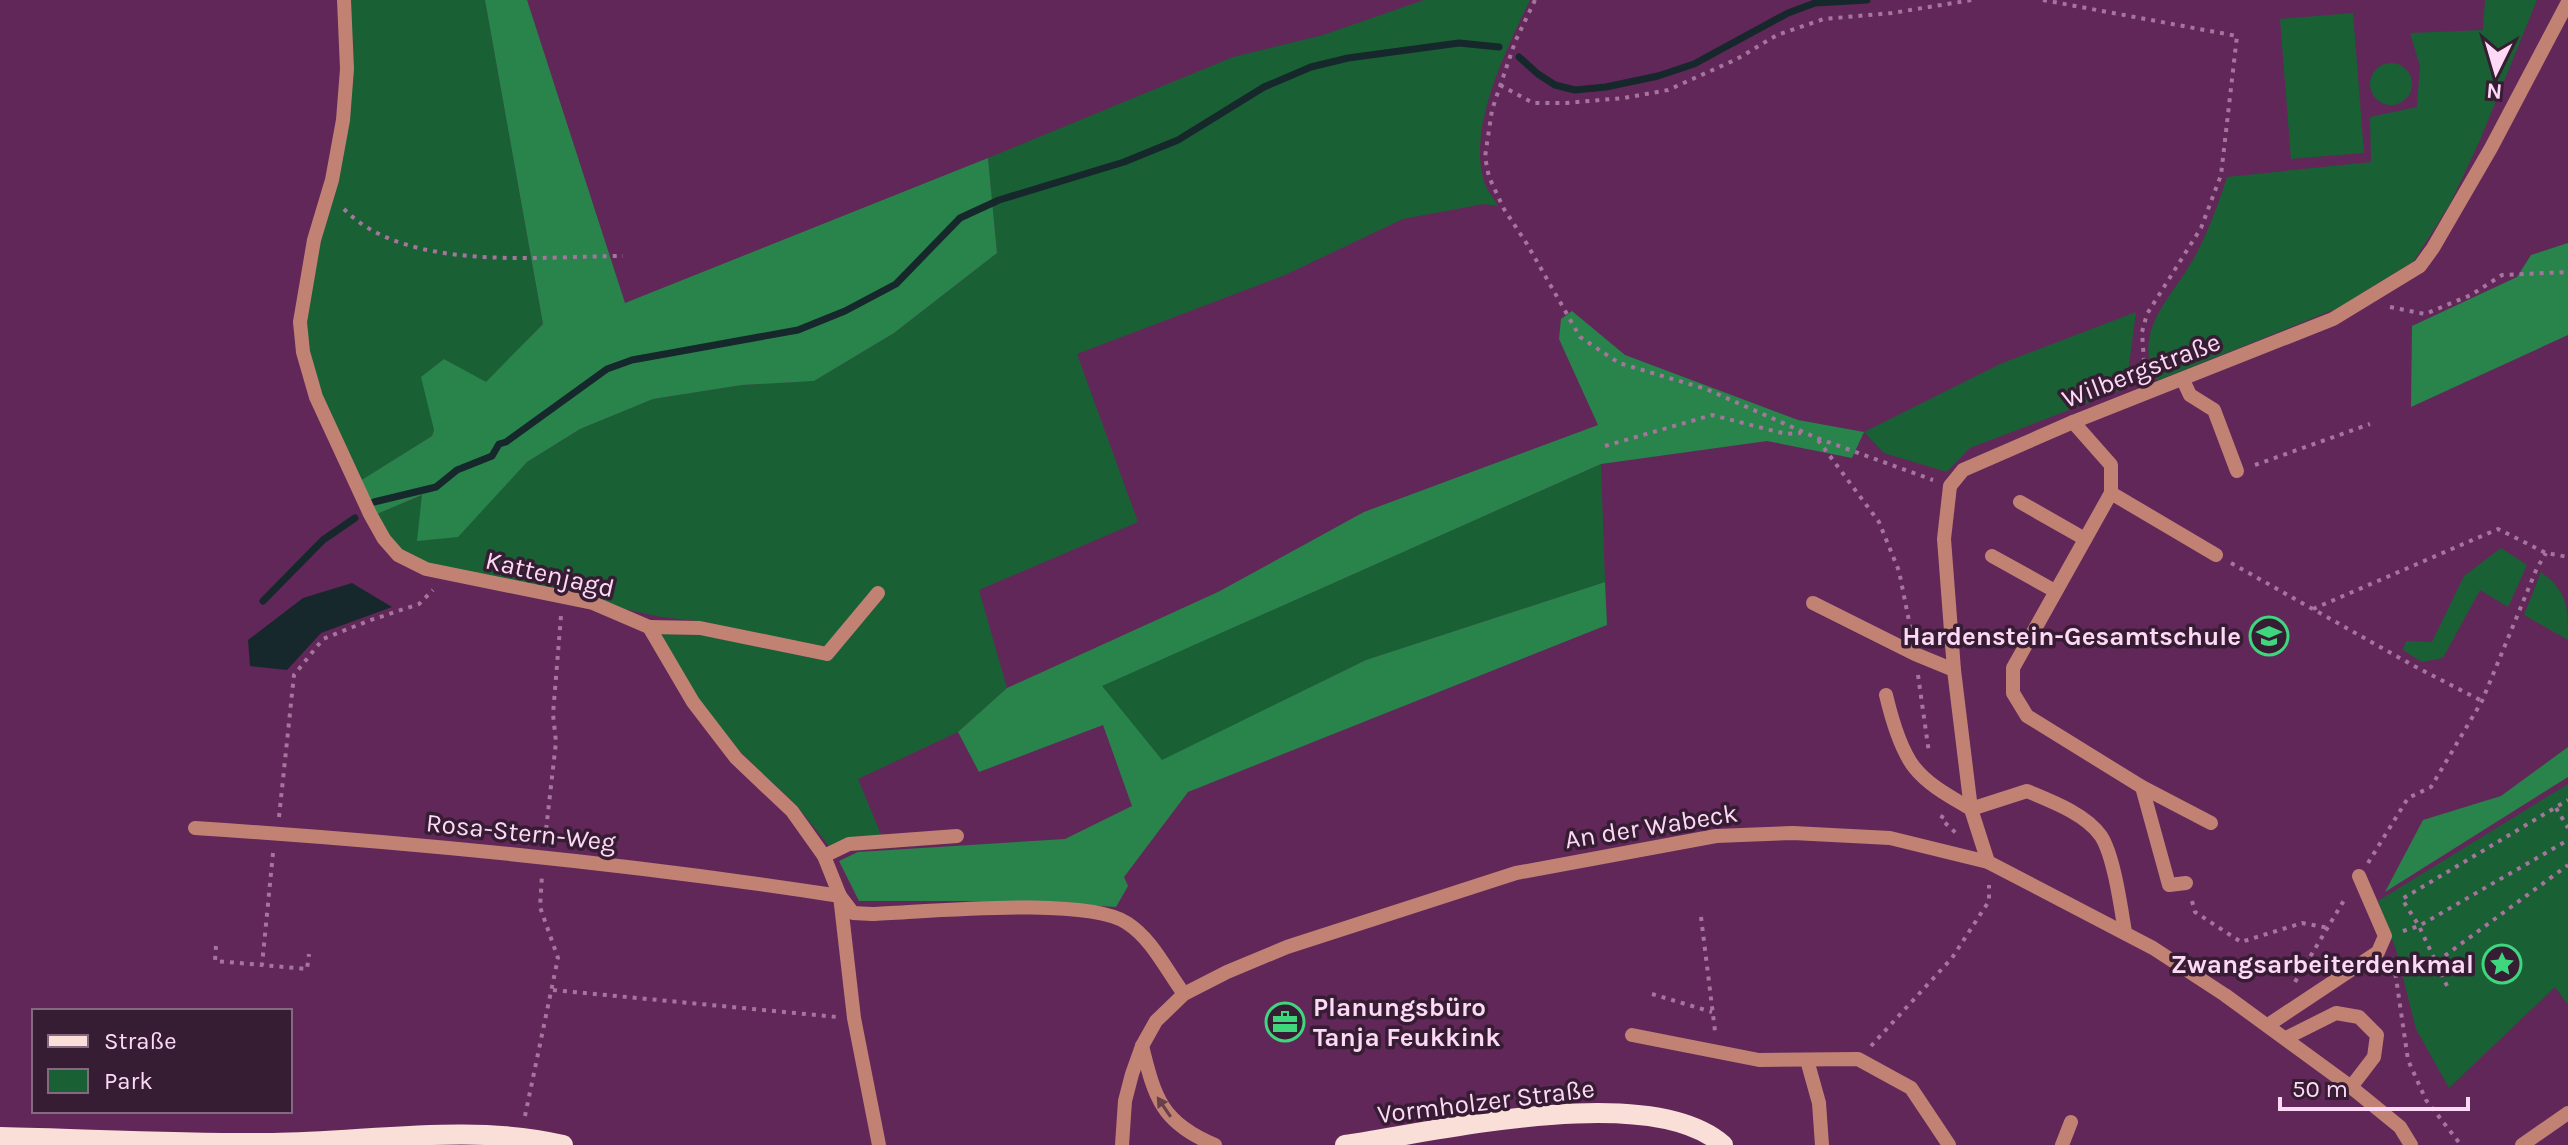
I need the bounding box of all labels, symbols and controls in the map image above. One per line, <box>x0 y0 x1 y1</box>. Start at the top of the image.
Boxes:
north arrow <box>2456 32 2536 112</box>
text: N <box>2485 77 2503 105</box>
street label: Wilbergstraße <box>2058 326 2225 415</box>
street label: Kattenjagd <box>482 545 617 604</box>
school or university icon: Hardenstein-Gesamtschule <box>2248 615 2290 657</box>
place label: Hardenstein-Gesamtschule <box>1902 621 2241 652</box>
street label: An der Wabeck <box>1562 798 1740 855</box>
street label: Rosa-Stern-Weg <box>425 807 618 858</box>
place icon: Zwangsarbeiterdenkmal <box>2481 943 2523 985</box>
place label: Zwangsarbeiterdenkmal <box>2171 949 2474 980</box>
place label: Planungsbüro Tanja Feukkink <box>1313 992 1501 1053</box>
office icon: Planungsbüro Tanja Feukkink <box>1264 1001 1306 1043</box>
legend <box>32 1009 292 1113</box>
text: Straße <box>104 1027 176 1055</box>
scale bar <box>2280 1061 2468 1111</box>
text: Park <box>104 1067 153 1095</box>
street label: Vormholzer Straße <box>1376 1073 1596 1130</box>
text: 50 m <box>2292 1075 2348 1103</box>
one-way arrow <box>1157 1096 1172 1117</box>

